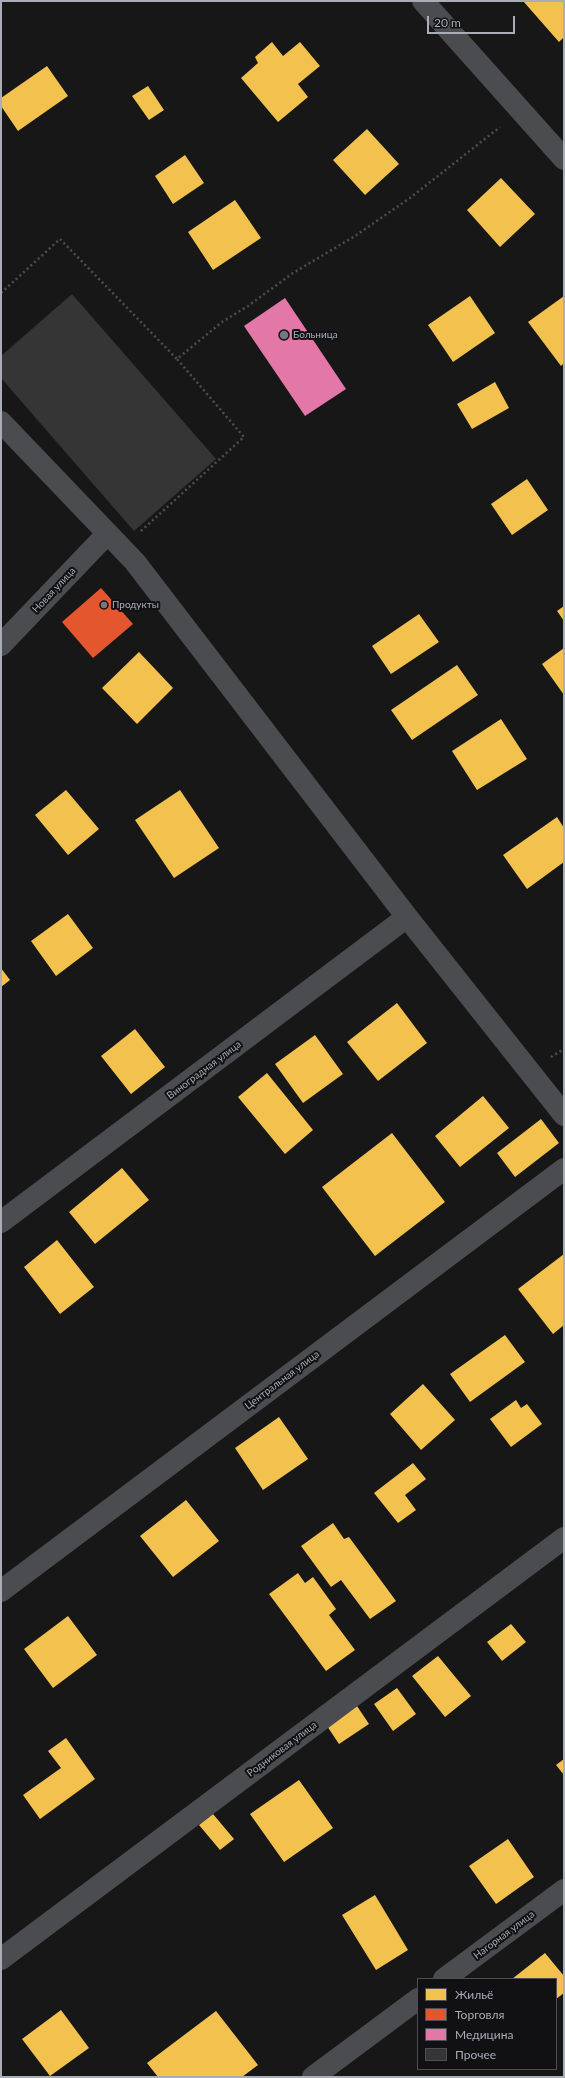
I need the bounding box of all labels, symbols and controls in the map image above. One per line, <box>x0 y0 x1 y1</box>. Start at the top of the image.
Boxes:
scale bar <box>429 8 517 34</box>
text: 20 m <box>434 15 461 30</box>
marker: Больница <box>278 329 290 341</box>
place label: Больница <box>293 329 338 341</box>
street label: Новая улица <box>30 565 78 615</box>
place label: Продукты <box>112 599 159 611</box>
marker: Продукты <box>99 600 109 610</box>
street label: Виноградная улица <box>165 1038 243 1102</box>
street label: Центральная улица <box>242 1348 322 1412</box>
street label: Родниковая улица <box>245 1719 319 1779</box>
street label: Нагорная улица <box>471 1908 537 1962</box>
legend <box>417 1978 557 2070</box>
text: Жильё <box>455 1987 493 2002</box>
text: Торговля <box>455 2007 505 2022</box>
text: Медицина <box>455 2027 513 2042</box>
text: Прочее <box>455 2047 496 2062</box>

